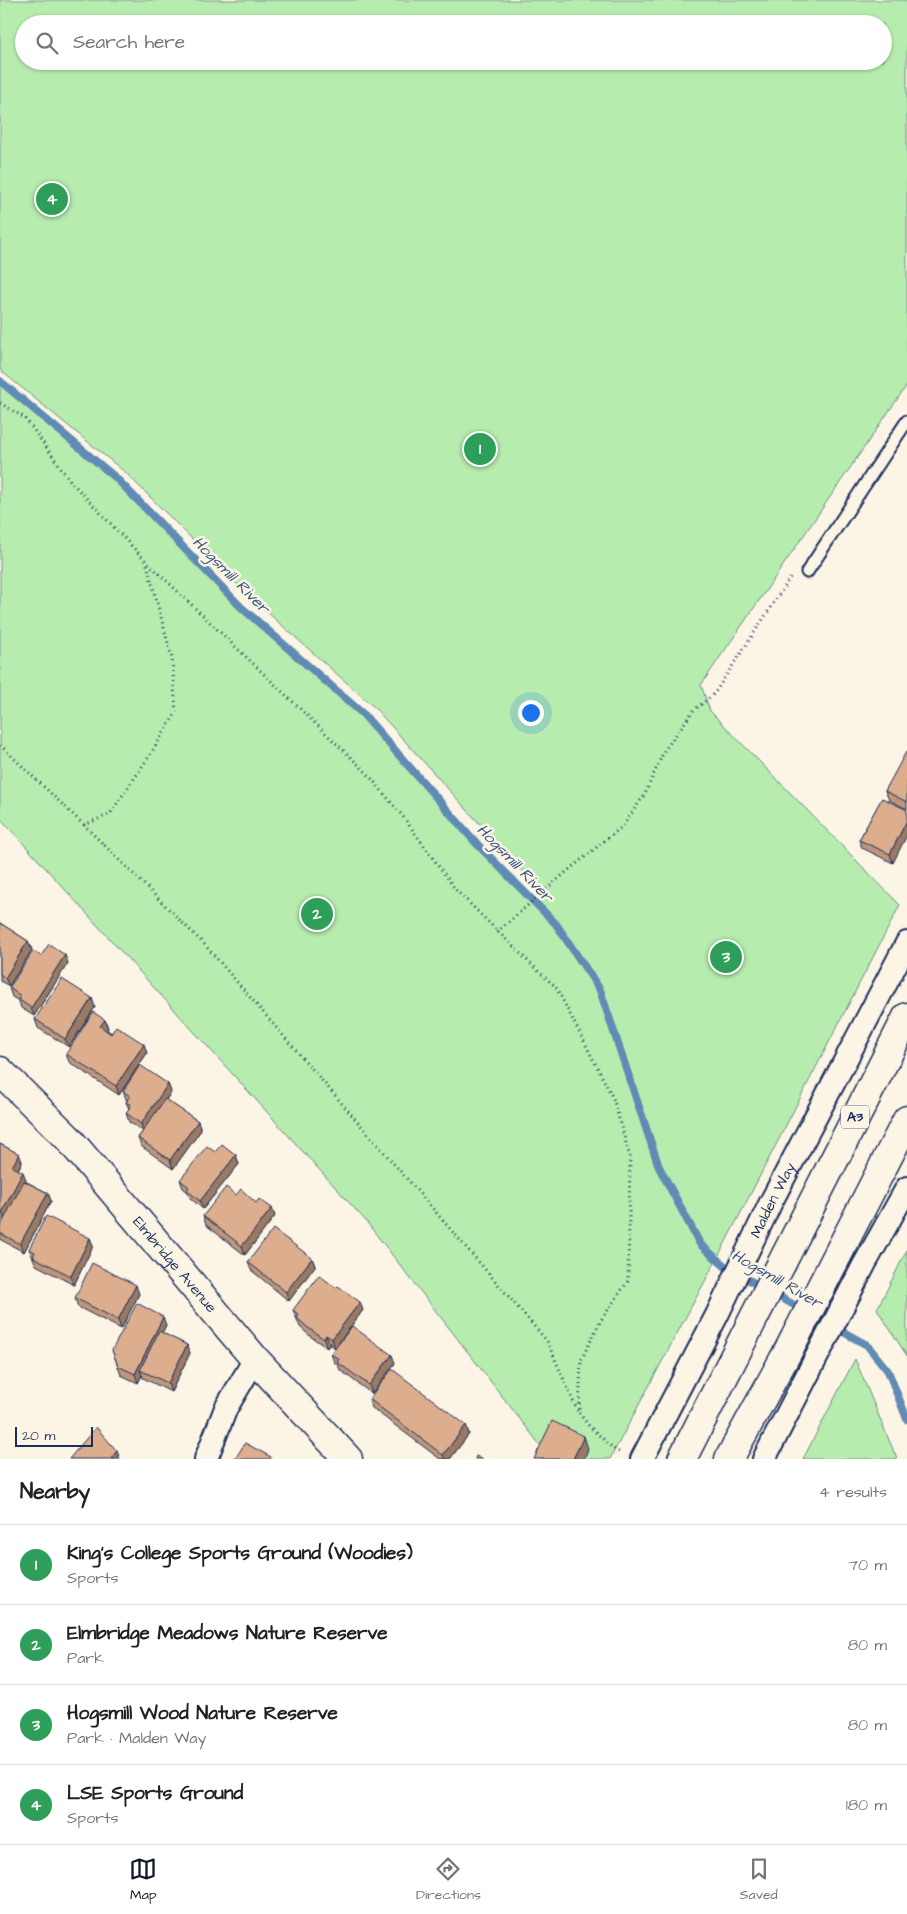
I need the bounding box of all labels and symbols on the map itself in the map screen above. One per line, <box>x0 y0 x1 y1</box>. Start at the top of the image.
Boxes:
pin: 4 <box>36 180 68 218</box>
pin: 1 <box>464 430 496 468</box>
water label: Hogsmill River <box>187 532 276 621</box>
your location <box>518 700 544 726</box>
water label: Hogsmill River <box>471 819 559 909</box>
pin: 2 <box>301 895 333 933</box>
pin: 3 <box>710 938 742 976</box>
road number: A3 <box>841 1106 869 1128</box>
street label: Malden Way <box>745 1159 801 1241</box>
street label: Elmbridge Avenue <box>128 1212 222 1317</box>
water label: Hogsmill River <box>727 1244 828 1316</box>
scale bar <box>15 1424 92 1447</box>

